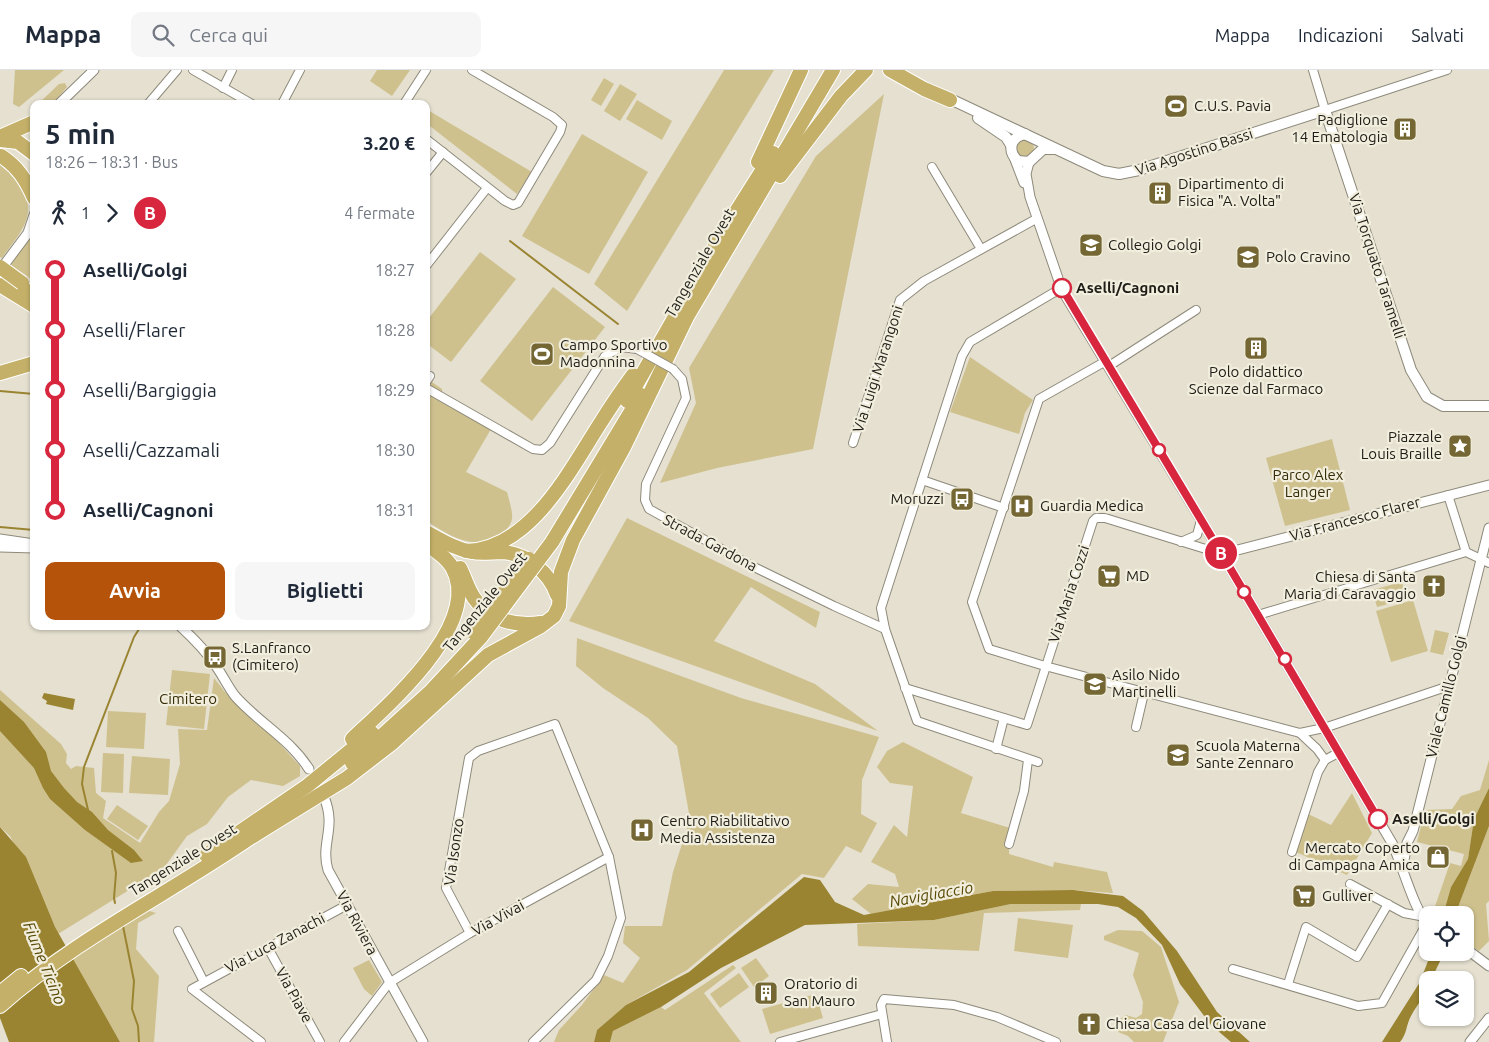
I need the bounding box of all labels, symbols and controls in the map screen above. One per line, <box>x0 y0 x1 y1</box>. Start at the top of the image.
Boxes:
search box <box>131 12 481 57</box>
text: Mappa <box>25 21 101 48</box>
icon: search <box>149 21 177 49</box>
text: Cerca qui <box>189 24 268 46</box>
text: Mappa <box>1215 25 1270 45</box>
text: Indicazioni <box>1298 25 1383 45</box>
text: Salvati <box>1411 25 1464 45</box>
sports icon: C.U.S. Pavia <box>1163 93 1189 119</box>
place label: C.U.S. Pavia <box>1194 97 1271 114</box>
place label: Padiglione 14 Ematologia <box>1291 111 1388 145</box>
building icon: Padiglione 14 Ematologia <box>1392 116 1418 142</box>
text: 5 min <box>45 118 116 149</box>
street label: Via Agostino Bassi <box>1133 124 1255 179</box>
text: 3.20 € <box>363 132 415 154</box>
text: 18:26 – 18:31 · Bus <box>45 153 178 171</box>
place label: Dipartimento di Fisica "A. Volta" <box>1178 175 1284 209</box>
building icon: Dipartimento di Fisica "A. Volta" <box>1147 180 1173 206</box>
street label: Via Torquato Taramelli <box>1346 191 1409 341</box>
icon: walk <box>45 199 73 227</box>
icon: forward <box>98 199 126 227</box>
text: B <box>144 203 156 223</box>
text: 1 <box>81 204 90 222</box>
text: 4 fermate <box>344 204 415 222</box>
street label: Tangenziale Ovest <box>661 205 738 320</box>
school or university icon: Collegio Golgi <box>1078 232 1104 258</box>
place label: Collegio Golgi <box>1108 236 1202 253</box>
school or university icon: Polo Cravino <box>1235 244 1261 270</box>
place label: Polo Cravino <box>1266 248 1351 265</box>
text: Aselli/Golgi <box>83 259 188 281</box>
text: 18:27 <box>375 261 415 279</box>
marker: Aselli/Cagnoni <box>1052 278 1072 298</box>
place label: Aselli/Cagnoni <box>1076 279 1179 296</box>
street label: Via Luigi Marangoni <box>849 303 906 435</box>
text: Aselli/Flarer <box>83 319 186 341</box>
text: 18:28 <box>375 321 415 339</box>
building icon: Polo didattico Scienze dal Farmaco <box>1243 335 1269 361</box>
place label: Campo Sportivo Madonnina <box>560 336 668 370</box>
sports icon: Campo Sportivo Madonnina <box>529 341 555 367</box>
place label: Polo didattico Scienze dal Farmaco <box>1189 363 1323 397</box>
text: Aselli/Bargiggia <box>83 379 217 401</box>
text: 18:29 <box>375 381 415 399</box>
place label: Piazzale Louis Braille <box>1361 428 1442 462</box>
place icon: Piazzale Louis Braille <box>1447 433 1473 459</box>
text: Aselli/Cazzamali <box>83 439 220 461</box>
text: 18:30 <box>375 441 415 459</box>
unlabelled marker <box>1152 443 1166 457</box>
park label: Parco Alex Langer <box>1273 466 1344 500</box>
bus stop icon: Moruzzi <box>949 486 975 512</box>
place label: Moruzzi <box>890 490 944 507</box>
hospital icon: Guardia Medica <box>1009 493 1035 519</box>
street label: Via Francesco Flarer <box>1288 493 1422 544</box>
place label: Guardia Medica <box>1040 497 1144 514</box>
text: Aselli/Cagnoni <box>83 499 214 521</box>
text: 18:31 <box>375 501 415 519</box>
street label: Strada Gardona <box>660 511 760 575</box>
line badge: B <box>1205 537 1237 569</box>
street label: Via Maria Cozzi <box>1045 543 1092 645</box>
text: B <box>1215 543 1227 563</box>
street label: Tangenziale Ovest <box>439 548 530 655</box>
button: Avvia <box>45 562 225 620</box>
button: Biglietti <box>235 562 415 620</box>
supermarket icon: MD <box>1096 563 1122 589</box>
place label: MD <box>1126 567 1150 584</box>
place label: Chiesa di Santa Maria di Caravaggio <box>1284 568 1416 602</box>
church icon: Chiesa di Santa Maria di Caravaggio <box>1421 573 1447 599</box>
unlabelled marker <box>1237 585 1251 599</box>
street label: Viale Camillo Golgi <box>1422 634 1469 760</box>
place label: S.Lanfranco (Cimitero) <box>232 639 311 673</box>
bus stop icon: S.Lanfranco (Cimitero) <box>202 644 228 670</box>
unlabelled marker <box>1278 652 1292 666</box>
place label: Asilo Nido Martinelli <box>1112 666 1180 700</box>
school or university icon: Asilo Nido Martinelli <box>1082 671 1108 697</box>
park label: Cimitero <box>159 690 217 707</box>
place label: Scuola Materna Sante Zennaro <box>1196 737 1300 771</box>
school or university icon: Scuola Materna Sante Zennaro <box>1165 742 1191 768</box>
marker: Aselli/Golgi <box>1368 809 1388 829</box>
place label: Aselli/Golgi <box>1392 810 1475 827</box>
place label: Centro Riabilitativo Media Assistenza <box>660 812 790 846</box>
street label: Via Isonzo <box>440 817 467 887</box>
hospital icon: Centro Riabilitativo Media Assistenza <box>629 817 655 843</box>
street label: Tangenziale Ovest <box>126 820 239 899</box>
place label: Mercato Coperto di Campagna Amica <box>1288 839 1420 873</box>
shop icon: Mercato Coperto di Campagna Amica <box>1425 844 1451 870</box>
water label: Navigliaccio <box>888 878 975 910</box>
supermarket icon: Gulliver <box>1291 883 1317 909</box>
place label: Gulliver <box>1322 887 1374 904</box>
street label: Via Riviera <box>333 888 381 958</box>
street label: Via Vivai <box>469 896 527 939</box>
map controls <box>1419 906 1474 1026</box>
button: locate <box>1419 906 1474 961</box>
street label: Via Luca Zanachi <box>222 909 328 976</box>
water label: Fiume Ticino <box>20 919 70 1007</box>
street label: Via Piave <box>272 964 317 1025</box>
button: layers <box>1419 971 1474 1026</box>
place label: Oratorio di San Mauro <box>784 975 858 1009</box>
building icon: Oratorio di San Mauro <box>753 980 779 1006</box>
church icon: Chiesa Casa del Giovane <box>1076 1011 1102 1037</box>
place label: Chiesa Casa del Giovane <box>1106 1015 1267 1032</box>

